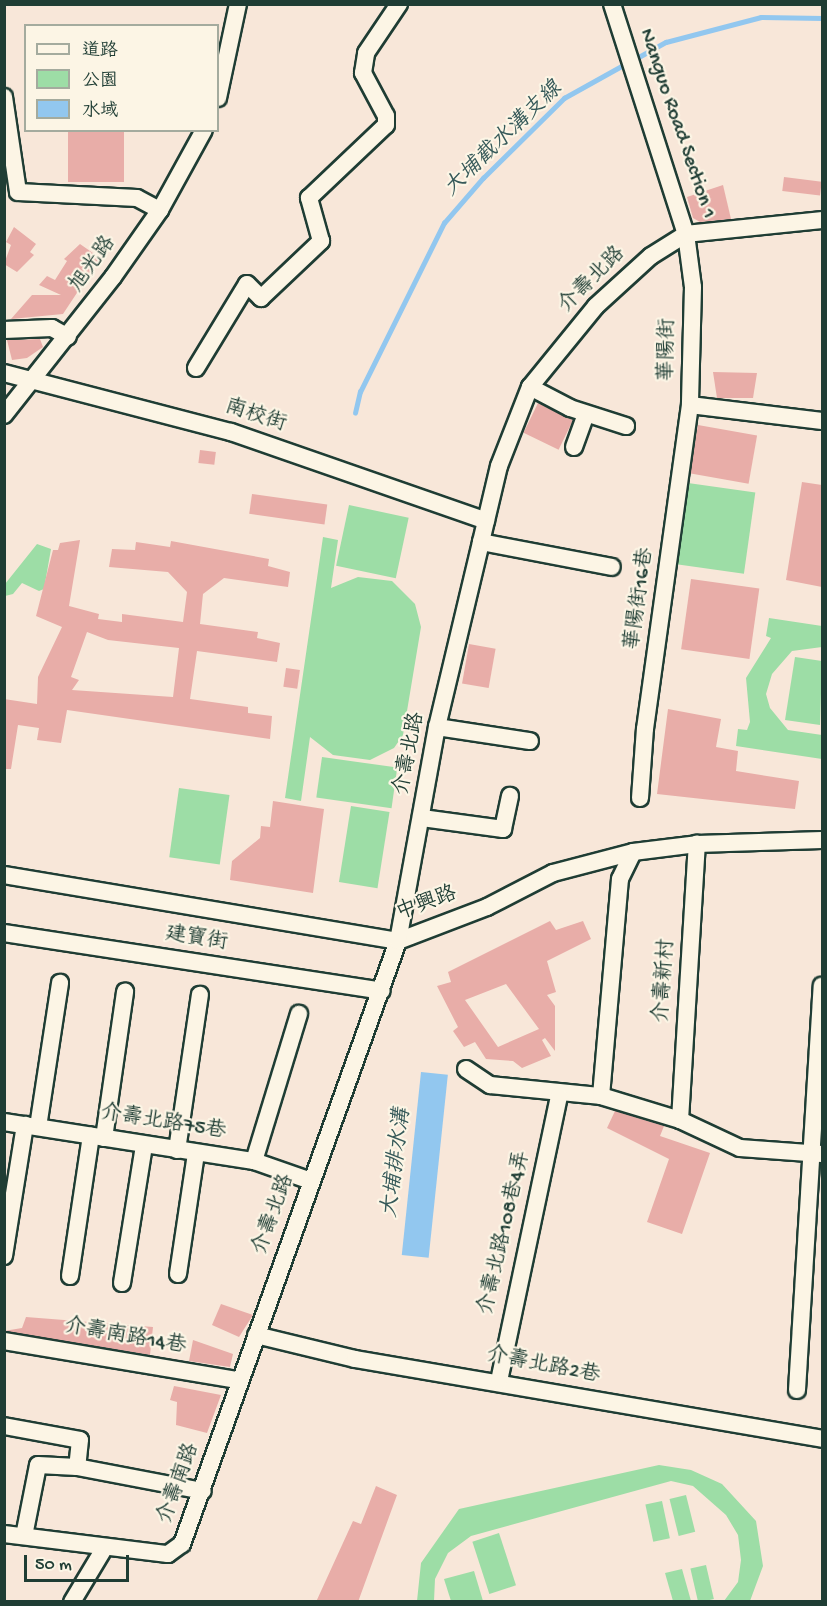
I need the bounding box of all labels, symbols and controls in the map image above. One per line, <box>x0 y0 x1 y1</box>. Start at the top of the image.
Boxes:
legend <box>24 24 219 132</box>
street label: Nanguo Road Section 1 <box>632 26 720 222</box>
text: 道路 <box>82 41 118 62</box>
text: 公園 <box>82 71 118 92</box>
water label: 大埔截水溝支線 <box>439 77 569 203</box>
text: 水域 <box>82 101 118 122</box>
street label: 旭光路 <box>65 232 123 298</box>
street label: 介壽北路 <box>554 242 632 320</box>
street label: 華陽街 <box>656 318 682 382</box>
street label: 南校街 <box>221 395 289 439</box>
street label: 華陽街16巷 <box>621 546 661 652</box>
street label: 介壽北路 <box>391 710 431 798</box>
street label: 中興路 <box>393 882 461 928</box>
street label: 建寶街 <box>163 923 229 957</box>
street label: 介壽新村 <box>651 938 681 1024</box>
street label: 介壽北路75巷 <box>98 1102 228 1146</box>
water label: 大埔排水溝 <box>378 1107 418 1219</box>
street label: 介壽北路108巷4弄 <box>475 1148 537 1318</box>
street label: 介壽北路 <box>249 1171 301 1259</box>
street label: 介壽南路14巷 <box>62 1315 188 1361</box>
street label: 介壽北路2巷 <box>484 1344 602 1390</box>
street label: 介壽南路 <box>154 1440 206 1528</box>
scale bar <box>27 1543 132 1581</box>
text: 50 m <box>35 1555 72 1576</box>

